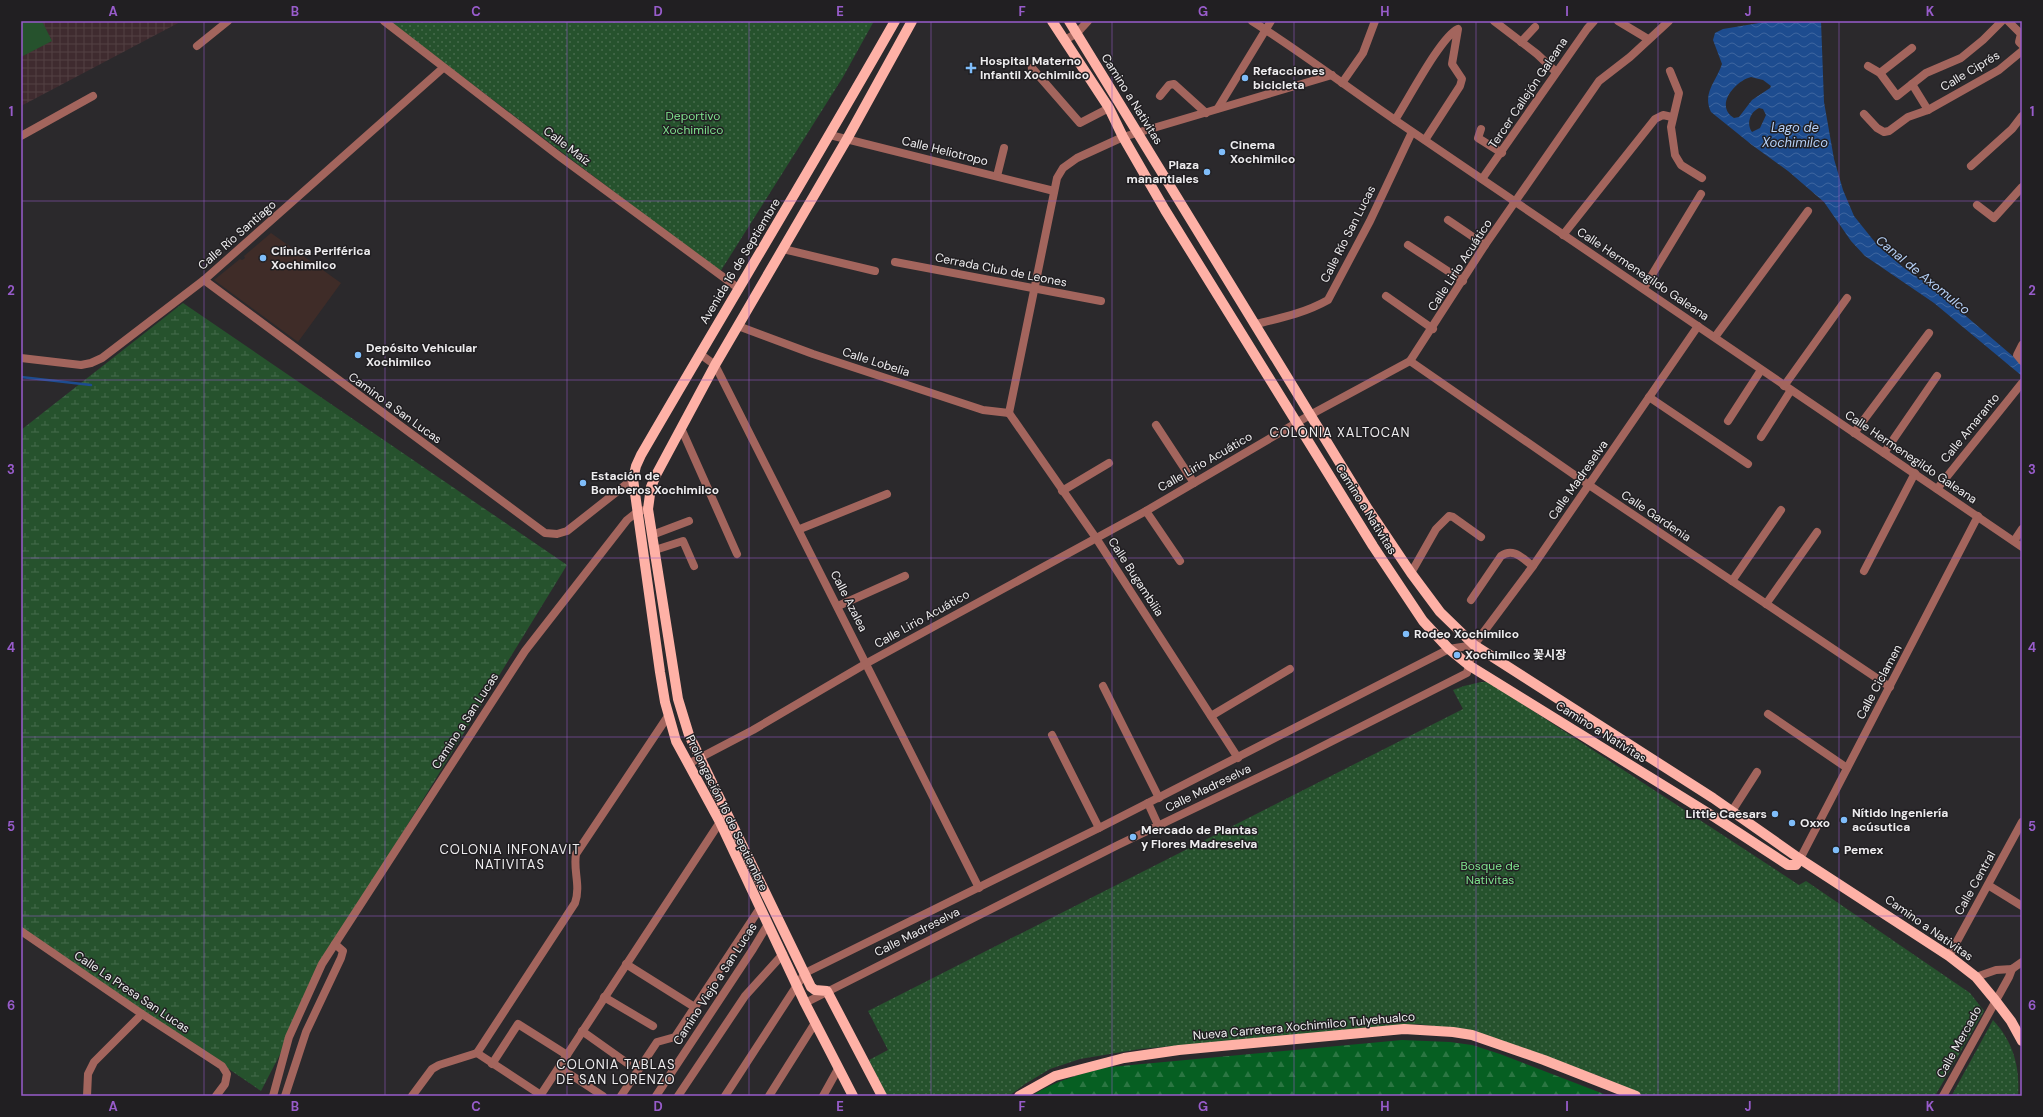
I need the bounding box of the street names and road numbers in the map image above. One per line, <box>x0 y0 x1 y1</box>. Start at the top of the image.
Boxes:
street label: Tercer Callejón Galeana <box>1485 34 1571 152</box>
street label: Calle Ciprés <box>1937 47 2003 95</box>
street label: Camino a Nativitas <box>1098 51 1166 147</box>
street label: Calle Maíz <box>540 123 594 169</box>
street label: Calle Heliotropo <box>900 133 990 169</box>
street label: Calle Río San Lucas <box>1317 183 1379 285</box>
street label: Avenida 16 de Septiembre <box>696 195 784 327</box>
street label: Calle Río Santiago <box>195 197 279 273</box>
street label: Calle Lirio Acuático <box>1424 216 1496 314</box>
street label: Calle Hermenegildo Galeana <box>1574 224 1712 324</box>
street label: Cerrada Club de Leones <box>934 249 1068 291</box>
street label: Calle Lobelia <box>840 344 912 380</box>
street label: Camino a San Lucas <box>345 369 445 447</box>
street label: Calle Amaranto <box>1937 390 2003 466</box>
street label: Calle Hermenegildo Galeana <box>1842 407 1980 507</box>
street label: Calle Lirio Acuático <box>1155 428 1255 496</box>
street label: Calle Madreselva <box>1545 437 1611 523</box>
street label: Camino a Nativitas <box>1332 461 1400 557</box>
street label: Calle Gardenia <box>1618 487 1694 545</box>
street label: Calle Bugambilia <box>1105 534 1167 620</box>
street label: Calle Azalea <box>827 568 871 634</box>
street label: Calle Lirio Acuático <box>871 586 973 652</box>
street label: Calle Ciclamen <box>1853 642 1905 722</box>
street label: Camino a San Lucas <box>428 670 502 772</box>
street label: Camino a Nativitas <box>1553 698 1649 766</box>
street label: Prolongación 16 de Septiembre <box>682 732 772 894</box>
street label: Calle Madreselva <box>1162 760 1254 816</box>
street label: Calle Central <box>1951 848 1999 918</box>
street label: Camino a Nativitas <box>1882 892 1976 964</box>
street label: Calle Madreselva <box>872 904 962 960</box>
street label: Camino Viejo a San Lucas <box>669 920 761 1048</box>
street label: Calle La Presa San Lucas <box>71 947 193 1037</box>
street label: Calle Mercado <box>1933 1003 1985 1081</box>
street label: Nueva Carretera Xochimilco Tulyehualco <box>1192 1008 1416 1044</box>

